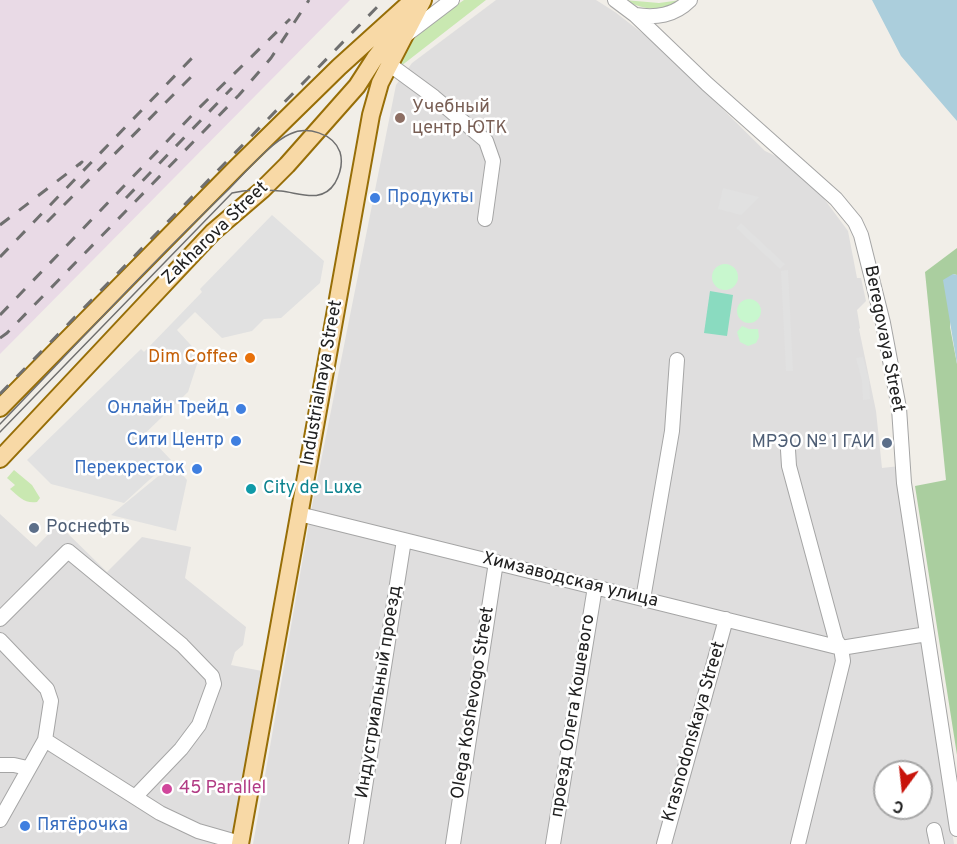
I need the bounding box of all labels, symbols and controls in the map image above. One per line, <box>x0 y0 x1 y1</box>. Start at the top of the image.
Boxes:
place label: Учебный центр ЮТК <box>412 97 507 140</box>
marker: Учебный центр ЮТК <box>393 111 407 125</box>
street label: Zakharova Street <box>158 178 274 290</box>
place label: Продукты <box>387 187 474 209</box>
marker: Продукты <box>368 191 382 205</box>
street label: Beregovaya Street <box>858 264 908 414</box>
street label: Industrialnaya Street <box>298 298 348 468</box>
place label: Dim Coffee <box>148 347 238 369</box>
marker: Dim Coffee <box>243 351 257 365</box>
place label: Онлайн Трейд <box>107 398 229 420</box>
marker: Онлайн Трейд <box>234 402 248 416</box>
place label: Сити Центр <box>126 430 224 452</box>
place label: МРЭО № 1 ГАИ <box>751 432 875 454</box>
marker: Сити Центр <box>229 434 243 448</box>
marker: МРЭО № 1 ГАИ <box>880 436 894 450</box>
place label: Перекресток <box>74 458 185 480</box>
marker: Перекресток <box>190 462 204 476</box>
place label: City de Luxe <box>263 478 362 500</box>
marker: City de Luxe <box>244 482 258 496</box>
place label: Роснефть <box>46 517 130 539</box>
marker: Роснефть <box>27 521 41 535</box>
street label: Химзаводская улица <box>480 549 660 613</box>
street label: Индустриальный проезд <box>352 584 408 800</box>
street label: Olega Koshevogo Street <box>448 605 500 801</box>
street label: проезд Олега Кошевого <box>547 613 601 819</box>
street label: Krasnodonskaya Street <box>659 639 731 825</box>
north arrow <box>873 760 933 820</box>
place label: 45 Parallel <box>179 778 266 800</box>
marker: 45 Parallel <box>160 782 174 796</box>
text: С <box>891 794 906 816</box>
place label: Пятёрочка <box>37 815 128 837</box>
marker: Пятёрочка <box>18 819 32 833</box>

